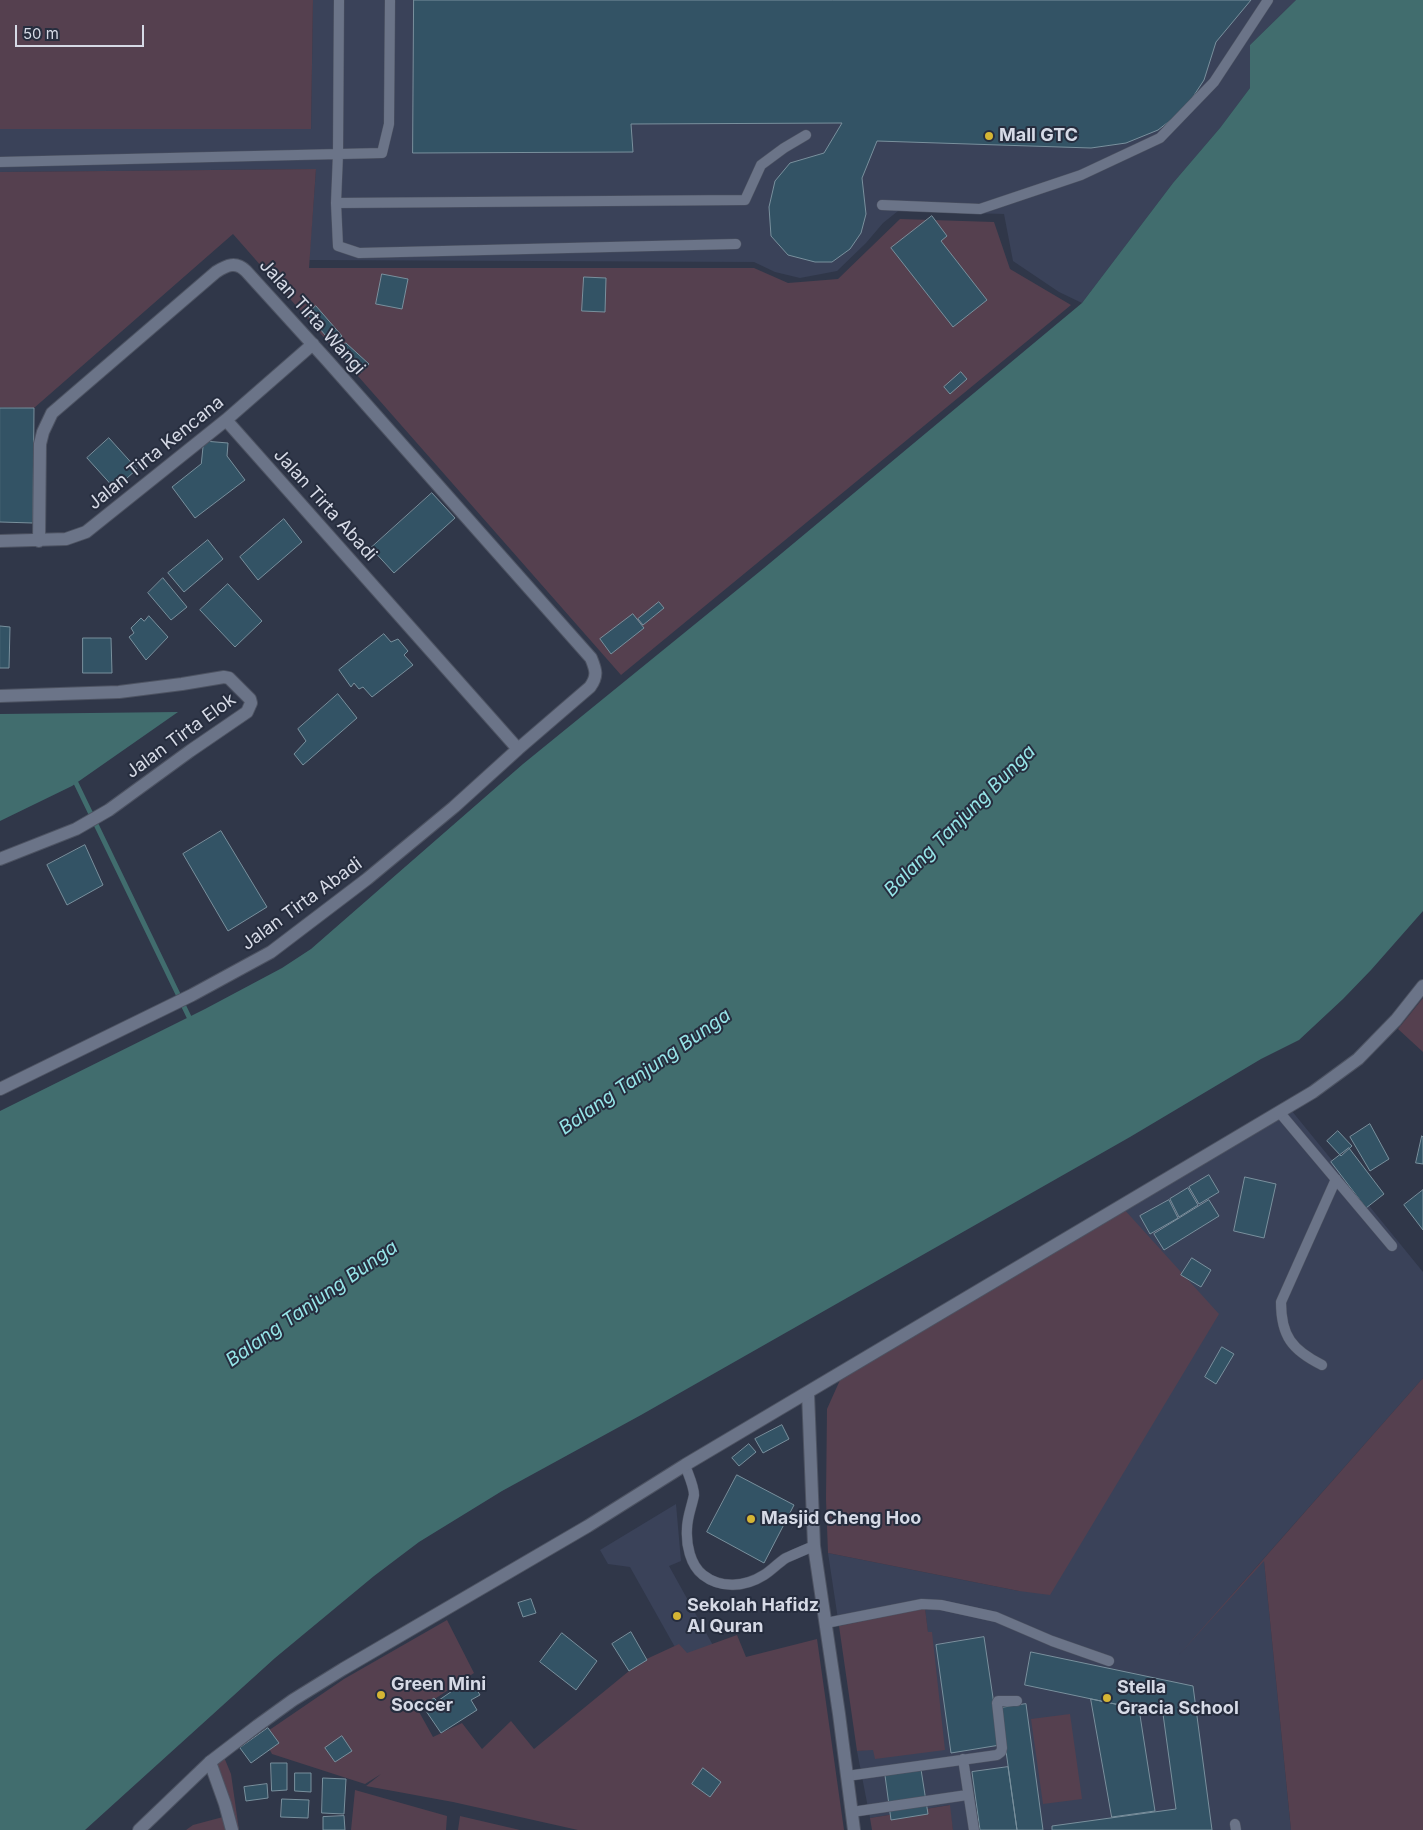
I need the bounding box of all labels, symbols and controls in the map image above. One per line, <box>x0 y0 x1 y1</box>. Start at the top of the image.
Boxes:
scale bar <box>18 15 146 47</box>
text: 50 m <box>23 24 59 43</box>
place label: Mall GTC <box>999 125 1078 147</box>
marker: Mall GTC <box>983 130 995 142</box>
street label: Jalan Tirta Wangi <box>255 255 369 379</box>
street label: Jalan Tirta Kencana <box>84 392 228 514</box>
street label: Jalan Tirta Abadi <box>269 444 381 566</box>
street label: Jalan Tirta Elok <box>122 689 240 783</box>
water label: Balang Tanjung Bunga <box>880 741 1040 901</box>
street label: Jalan Tirta Abadi <box>237 853 367 955</box>
water label: Balang Tanjung Bunga <box>555 1004 735 1140</box>
water label: Balang Tanjung Bunga <box>222 1236 402 1372</box>
place label: Masjid Cheng Hoo <box>761 1508 921 1530</box>
marker: Masjid Cheng Hoo <box>745 1513 757 1525</box>
place label: Sekolah Hafidz Al Quran <box>687 1595 819 1638</box>
marker: Sekolah Hafidz Al Quran <box>671 1610 683 1622</box>
place label: Green Mini Soccer <box>391 1674 486 1716</box>
place label: Stella Gracia School <box>1117 1677 1239 1720</box>
marker: Green Mini Soccer <box>375 1689 387 1701</box>
marker: Stella Gracia School <box>1101 1692 1113 1704</box>

